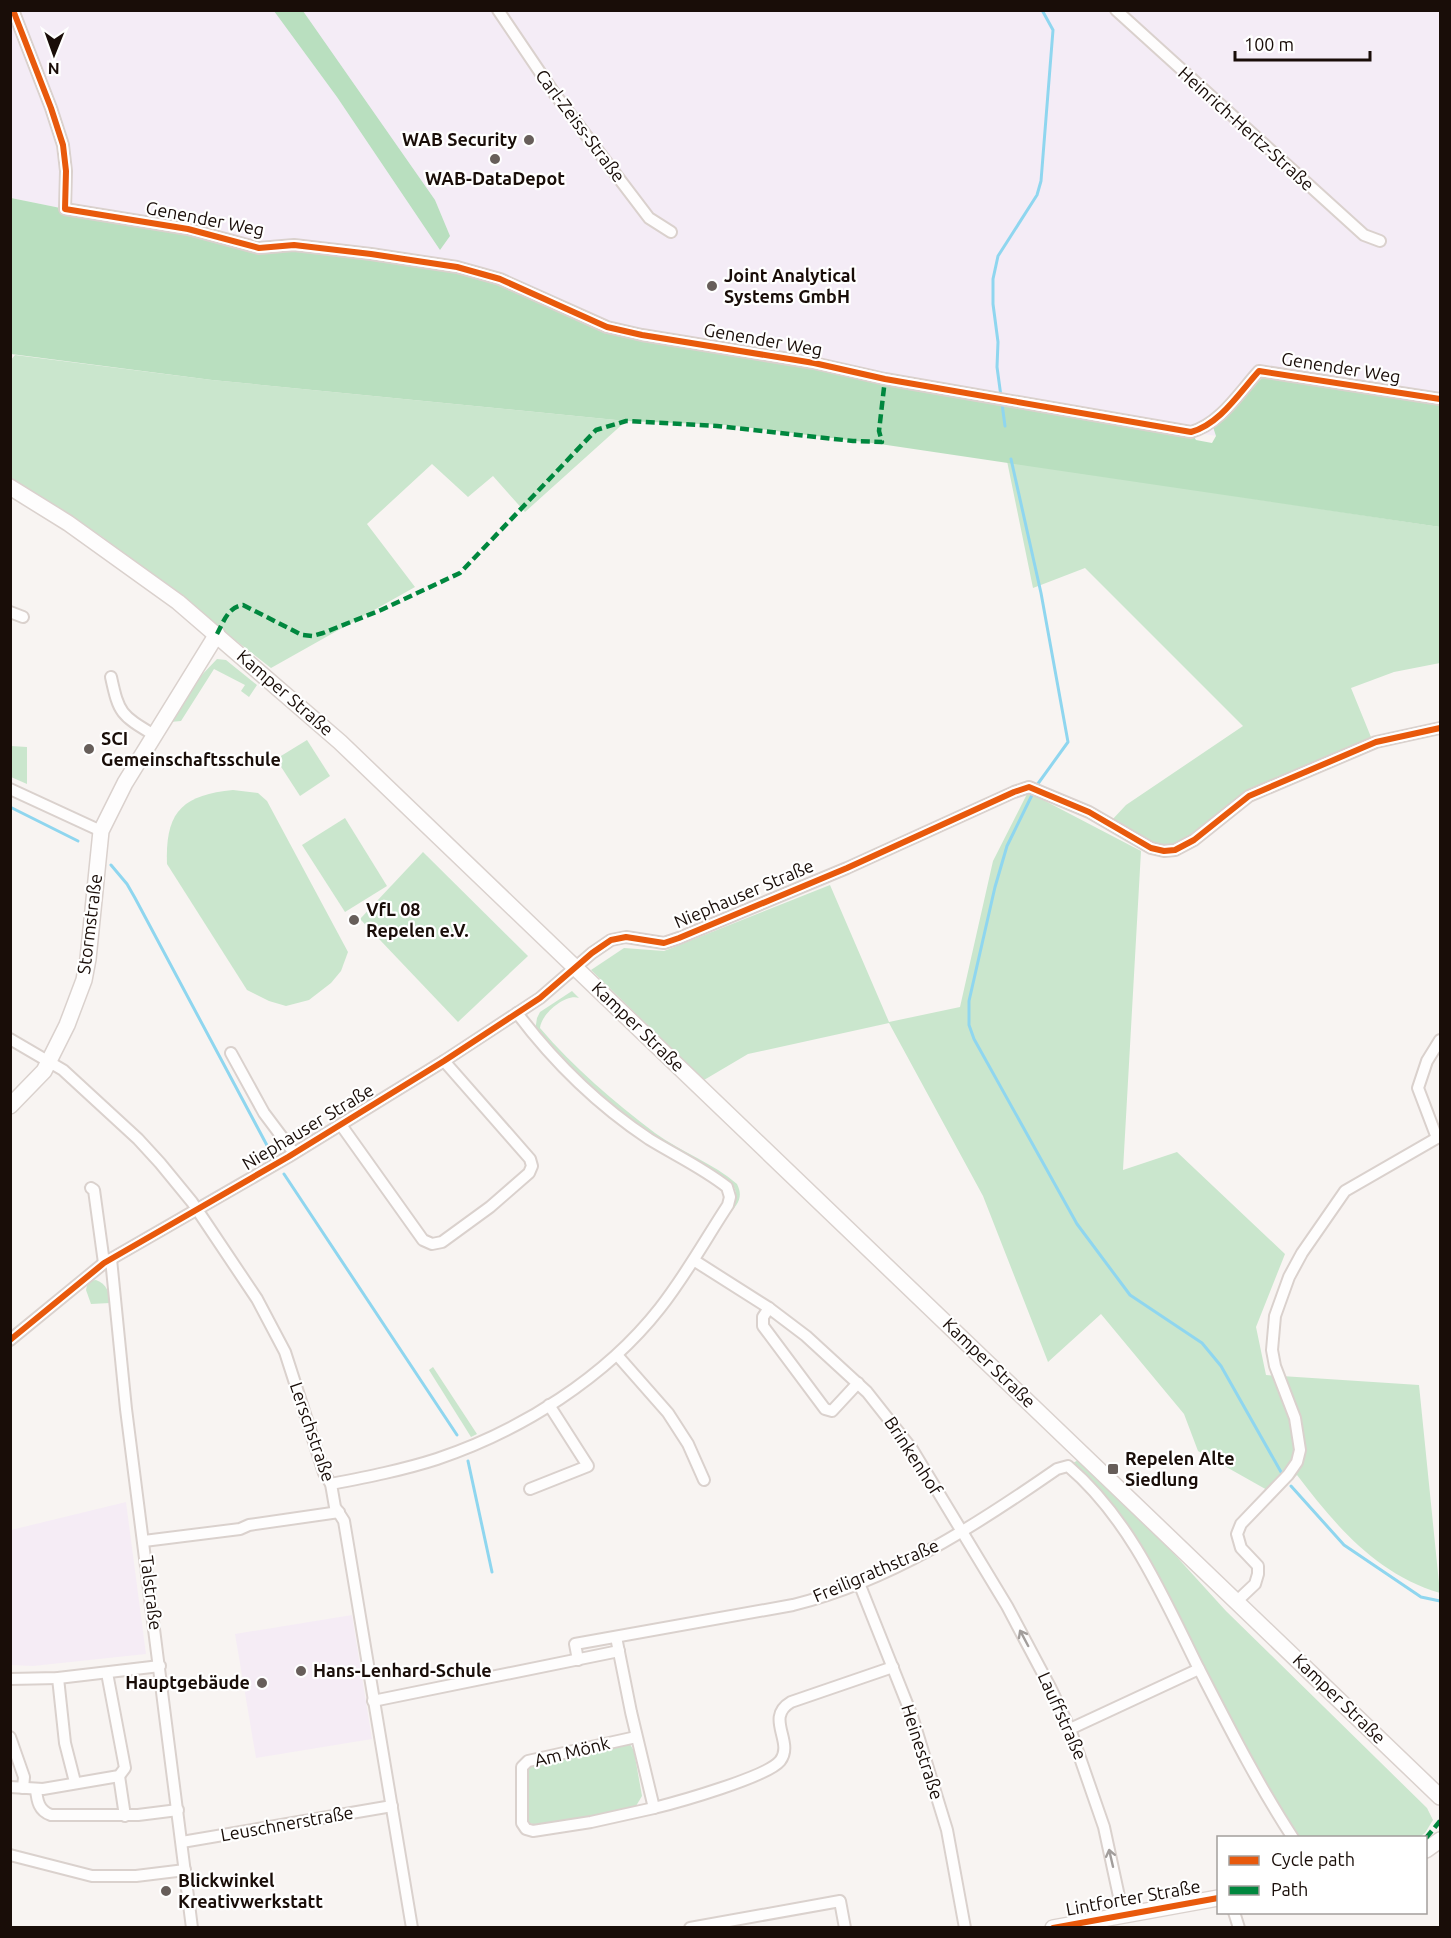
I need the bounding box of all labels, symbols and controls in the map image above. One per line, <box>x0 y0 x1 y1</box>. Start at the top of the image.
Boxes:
north arrow <box>24 24 84 84</box>
scale bar <box>1235 24 1370 62</box>
text: 100 m <box>1244 34 1294 54</box>
text: N <box>48 60 60 78</box>
street label: Heinrich-Hertz-Straße <box>1175 62 1319 194</box>
street label: Carl-Zeiss-Straße <box>532 65 630 186</box>
place label: WAB Security <box>402 129 517 149</box>
marker: WAB Security <box>522 133 536 147</box>
marker: WAB-DataDepot <box>488 152 502 166</box>
place label: WAB-DataDepot <box>425 168 565 188</box>
street label: Genender Weg <box>144 197 266 239</box>
place label: Joint Analytical Systems GmbH <box>724 265 857 306</box>
marker: Joint Analytical Systems GmbH <box>705 279 719 293</box>
street label: Genender Weg <box>702 319 824 359</box>
street label: Genender Weg <box>1280 348 1402 386</box>
street label: Kamper Straße <box>234 645 338 739</box>
place label: SCI Gemeinschaftsschule <box>101 728 281 769</box>
marker: SCI Gemeinschaftsschule <box>82 742 96 756</box>
street label: Niephauser Straße <box>671 855 816 932</box>
street label: Stormstraße <box>73 872 105 975</box>
place label: VfL 08 Repelen e.V. <box>366 899 469 940</box>
marker: VfL 08 Repelen e.V. <box>347 913 361 927</box>
street label: Kamper Straße <box>588 977 689 1075</box>
street label: Niephauser Straße <box>238 1079 377 1173</box>
street label: Kamper Straße <box>939 1313 1040 1411</box>
street label: Lerschstraße <box>287 1379 339 1484</box>
street label: Brinkenhof <box>881 1412 947 1499</box>
place label: Repelen Alte Siedlung <box>1125 1448 1235 1489</box>
marker: Repelen Alte Siedlung <box>1106 1462 1120 1476</box>
street label: Freiligrathstraße <box>810 1535 942 1606</box>
street label: Talstraße <box>137 1554 166 1631</box>
one-way arrow <box>1018 1630 1029 1648</box>
street label: Kamper Straße <box>1289 1649 1390 1747</box>
place label: Hans-Lenhard-Schule <box>313 1660 492 1680</box>
marker: Hans-Lenhard-Schule <box>294 1664 308 1678</box>
street label: Lauffstraße <box>1035 1669 1091 1763</box>
place label: Hauptgebäude <box>125 1672 250 1692</box>
marker: Hauptgebäude <box>255 1676 269 1690</box>
street label: Heinestraße <box>898 1702 948 1802</box>
street label: Am Mönk <box>532 1732 611 1770</box>
street label: Leuschnerstraße <box>219 1801 355 1845</box>
legend <box>1217 1836 1427 1914</box>
one-way arrow <box>1105 1848 1117 1867</box>
text: Cycle path <box>1271 1849 1355 1869</box>
place label: Blickwinkel Kreativwerkstatt <box>178 1870 323 1911</box>
street label: Lintforter Straße <box>1064 1875 1202 1919</box>
text: Path <box>1271 1879 1308 1899</box>
marker: Blickwinkel Kreativwerkstatt <box>159 1884 173 1898</box>

